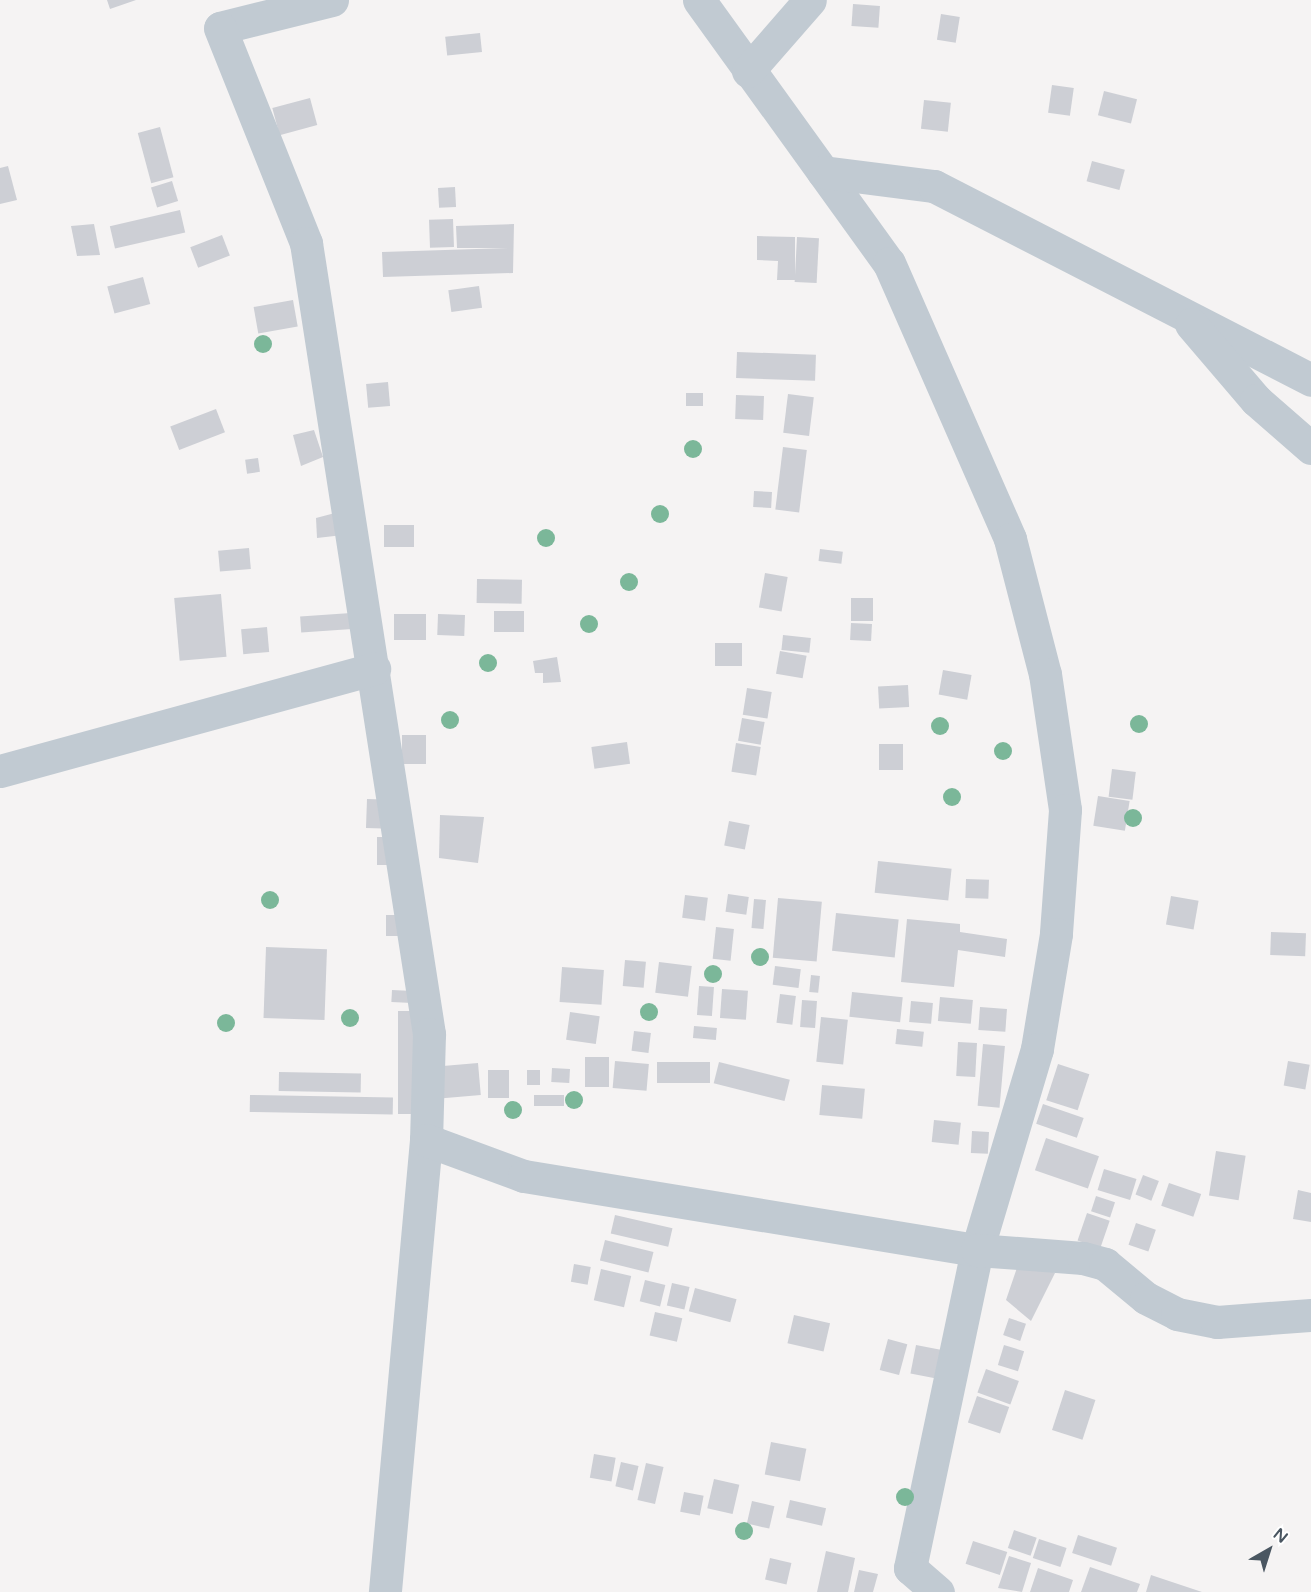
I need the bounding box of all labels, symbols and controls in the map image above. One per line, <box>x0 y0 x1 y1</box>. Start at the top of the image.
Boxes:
north arrow <box>1239 1520 1299 1580</box>
text: N <box>1269 1524 1292 1548</box>

